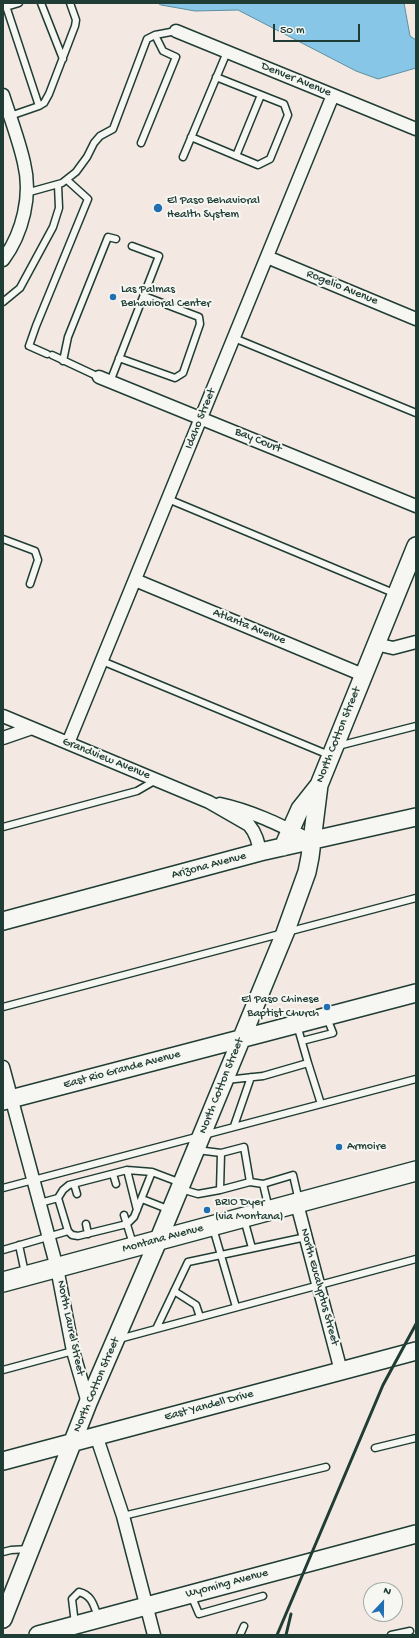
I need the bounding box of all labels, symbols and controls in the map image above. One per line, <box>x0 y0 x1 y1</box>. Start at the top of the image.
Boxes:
scale bar <box>275 16 362 42</box>
text: 50 m <box>280 24 305 38</box>
street label: Denver Avenue <box>259 59 333 101</box>
place label: El Paso Behavioral Health System <box>167 194 260 222</box>
marker: El Paso Behavioral Health System <box>152 202 164 214</box>
street label: Rogelio Avenue <box>304 267 380 309</box>
place label: Las Palmas Behavioral Center <box>121 283 211 311</box>
marker: Las Palmas Behavioral Center <box>108 292 118 302</box>
street label: Idaho Street <box>182 387 220 451</box>
street label: Bay Court <box>233 425 283 457</box>
street label: Atlanta Avenue <box>210 606 288 648</box>
street label: North Cotton Street <box>313 685 365 785</box>
street label: Grandview Avenue <box>60 735 152 783</box>
street label: Arizona Avenue <box>170 849 248 883</box>
place label: El Paso Chinese Baptist Church <box>241 993 319 1021</box>
marker: El Paso Chinese Baptist Church <box>322 1002 332 1012</box>
street label: North Cotton Street <box>196 1036 248 1136</box>
street label: East Rio Grande Avenue <box>62 1047 182 1093</box>
place label: Armoire <box>347 1140 386 1154</box>
marker: Armoire <box>334 1142 344 1152</box>
place label: BRIO Dyer (via Montana) <box>215 1196 283 1224</box>
marker: BRIO Dyer (via Montana) <box>202 1205 212 1215</box>
street label: Montana Avenue <box>121 1221 205 1257</box>
street label: North Eucalyptus Street <box>296 1227 342 1347</box>
street label: North Laurel Street <box>53 1279 87 1377</box>
street label: North Cotton Street <box>70 1335 124 1435</box>
street label: East Yandell Drive <box>163 1387 255 1425</box>
street label: Wyoming Avenue <box>184 1566 270 1602</box>
north arrow <box>363 1582 403 1622</box>
text: N <box>382 1585 393 1599</box>

